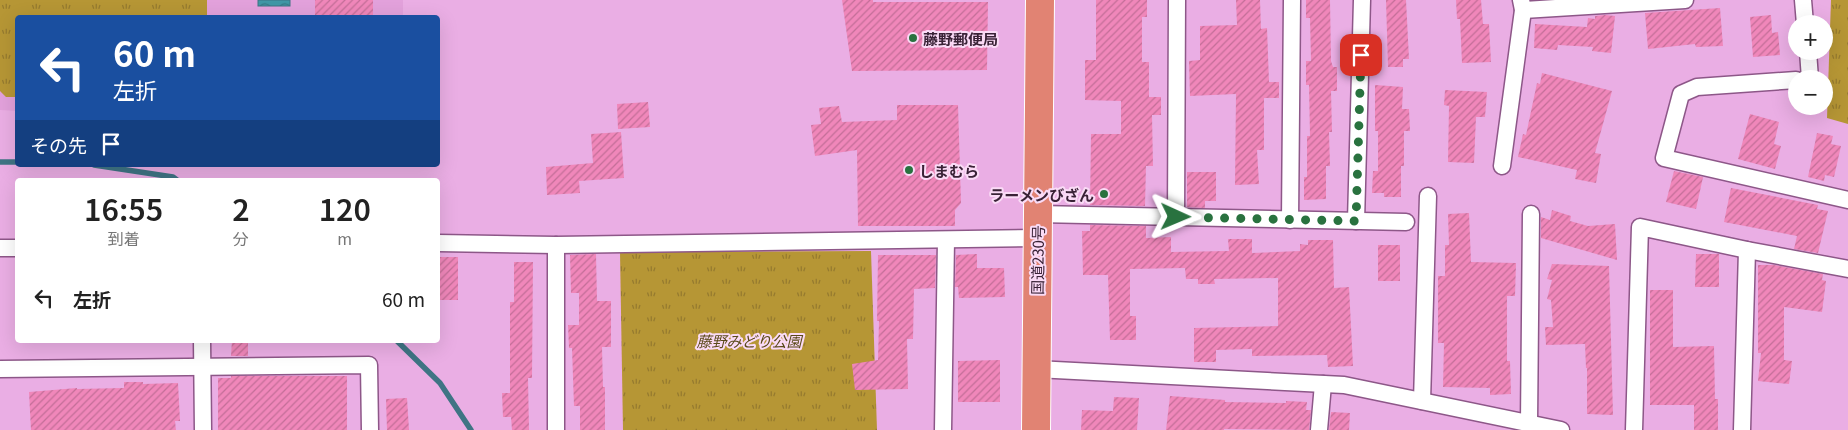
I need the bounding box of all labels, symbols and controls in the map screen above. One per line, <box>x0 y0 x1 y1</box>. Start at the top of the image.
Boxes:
map controls <box>1788 15 1833 115</box>
button: + <box>1788 15 1833 60</box>
text: 60 m <box>113 26 196 77</box>
place label: 藤野郵便局 <box>923 28 998 49</box>
marker: 藤野郵便局 <box>907 32 919 44</box>
pin <box>1340 34 1382 76</box>
icon: left <box>30 35 95 100</box>
icon: arrive <box>1347 41 1375 69</box>
button: − <box>1788 70 1833 115</box>
text: 左折 <box>113 73 157 105</box>
icon: arrive <box>97 130 125 158</box>
text: その先 <box>30 131 87 158</box>
place label: しまむら <box>919 160 979 181</box>
marker: しまむら <box>903 164 915 176</box>
place label: ラーメンびざん <box>990 184 1094 205</box>
text: 16:55 <box>84 186 163 230</box>
text: 2 <box>232 186 250 230</box>
text: 120 <box>319 186 371 230</box>
marker: ラーメンびざん <box>1098 188 1110 200</box>
position arrow <box>1149 190 1201 242</box>
street label: 国道230号 <box>1026 225 1048 295</box>
text: 到着 <box>108 226 140 250</box>
text: 分 <box>233 226 249 250</box>
text: m <box>337 226 352 250</box>
icon: left <box>30 284 58 312</box>
text: 左折 <box>73 285 111 312</box>
text: 60 m <box>382 285 425 312</box>
park label: 藤野みどり公園 <box>696 330 803 351</box>

